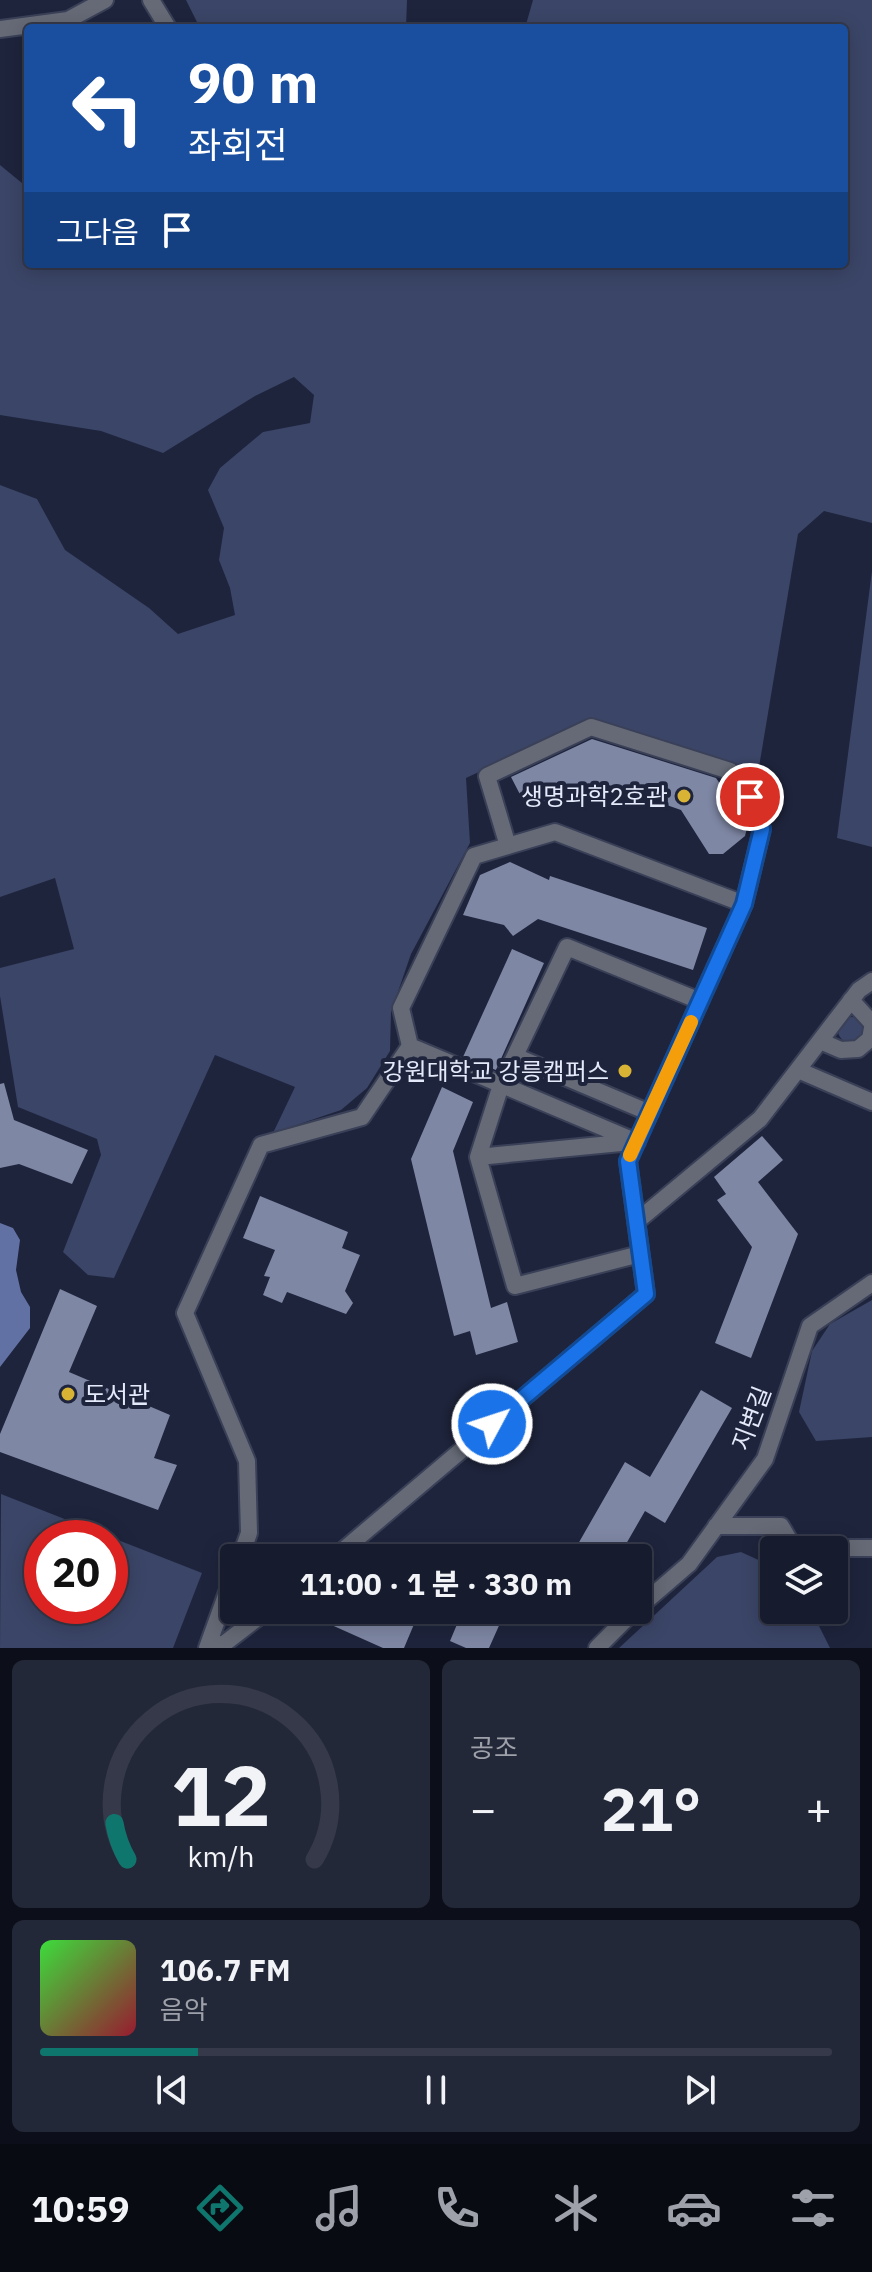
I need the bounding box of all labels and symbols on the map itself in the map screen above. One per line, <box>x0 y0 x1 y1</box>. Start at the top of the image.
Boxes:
pin <box>716 763 784 831</box>
place label: 생명과학2호관 <box>521 780 668 812</box>
marker: 생명과학2호관 <box>675 787 693 805</box>
place label: 강원대학교 강릉캠퍼스 <box>383 1055 609 1087</box>
marker: 강원대학교 강릉캠퍼스 <box>616 1062 634 1080</box>
place label: 도서관 <box>84 1378 150 1410</box>
street label: 지변길 <box>724 1381 778 1455</box>
position arrow <box>450 1382 534 1466</box>
marker: 도서관 <box>59 1385 77 1403</box>
speed limit sign: 20 <box>24 1520 128 1624</box>

